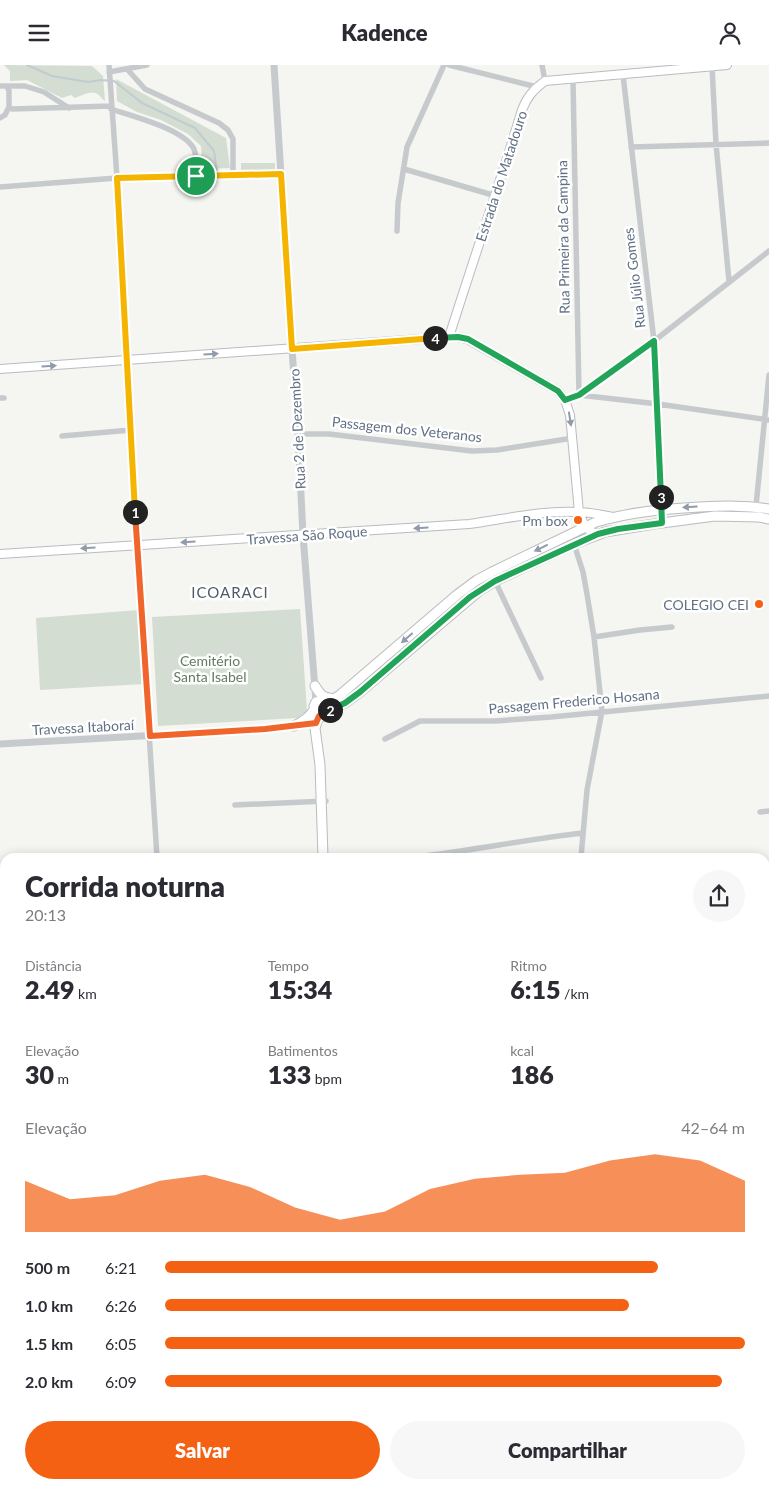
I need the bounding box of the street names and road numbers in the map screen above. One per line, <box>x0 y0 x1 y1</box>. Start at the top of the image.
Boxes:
street label: Estrada do Matadouro <box>472 108 530 244</box>
street label: Rua Primeira da Campina <box>553 160 573 314</box>
street label: Rua Júlio Gomes <box>619 227 649 329</box>
street label: Rua 2 de Dezembro <box>285 368 309 490</box>
street label: Passagem dos Veteranos <box>331 413 483 445</box>
street label: Travessa São Roque <box>246 522 368 548</box>
street label: Passagem Frederico Hosana <box>488 685 660 717</box>
street label: Travessa Itaboraí <box>31 716 135 738</box>

